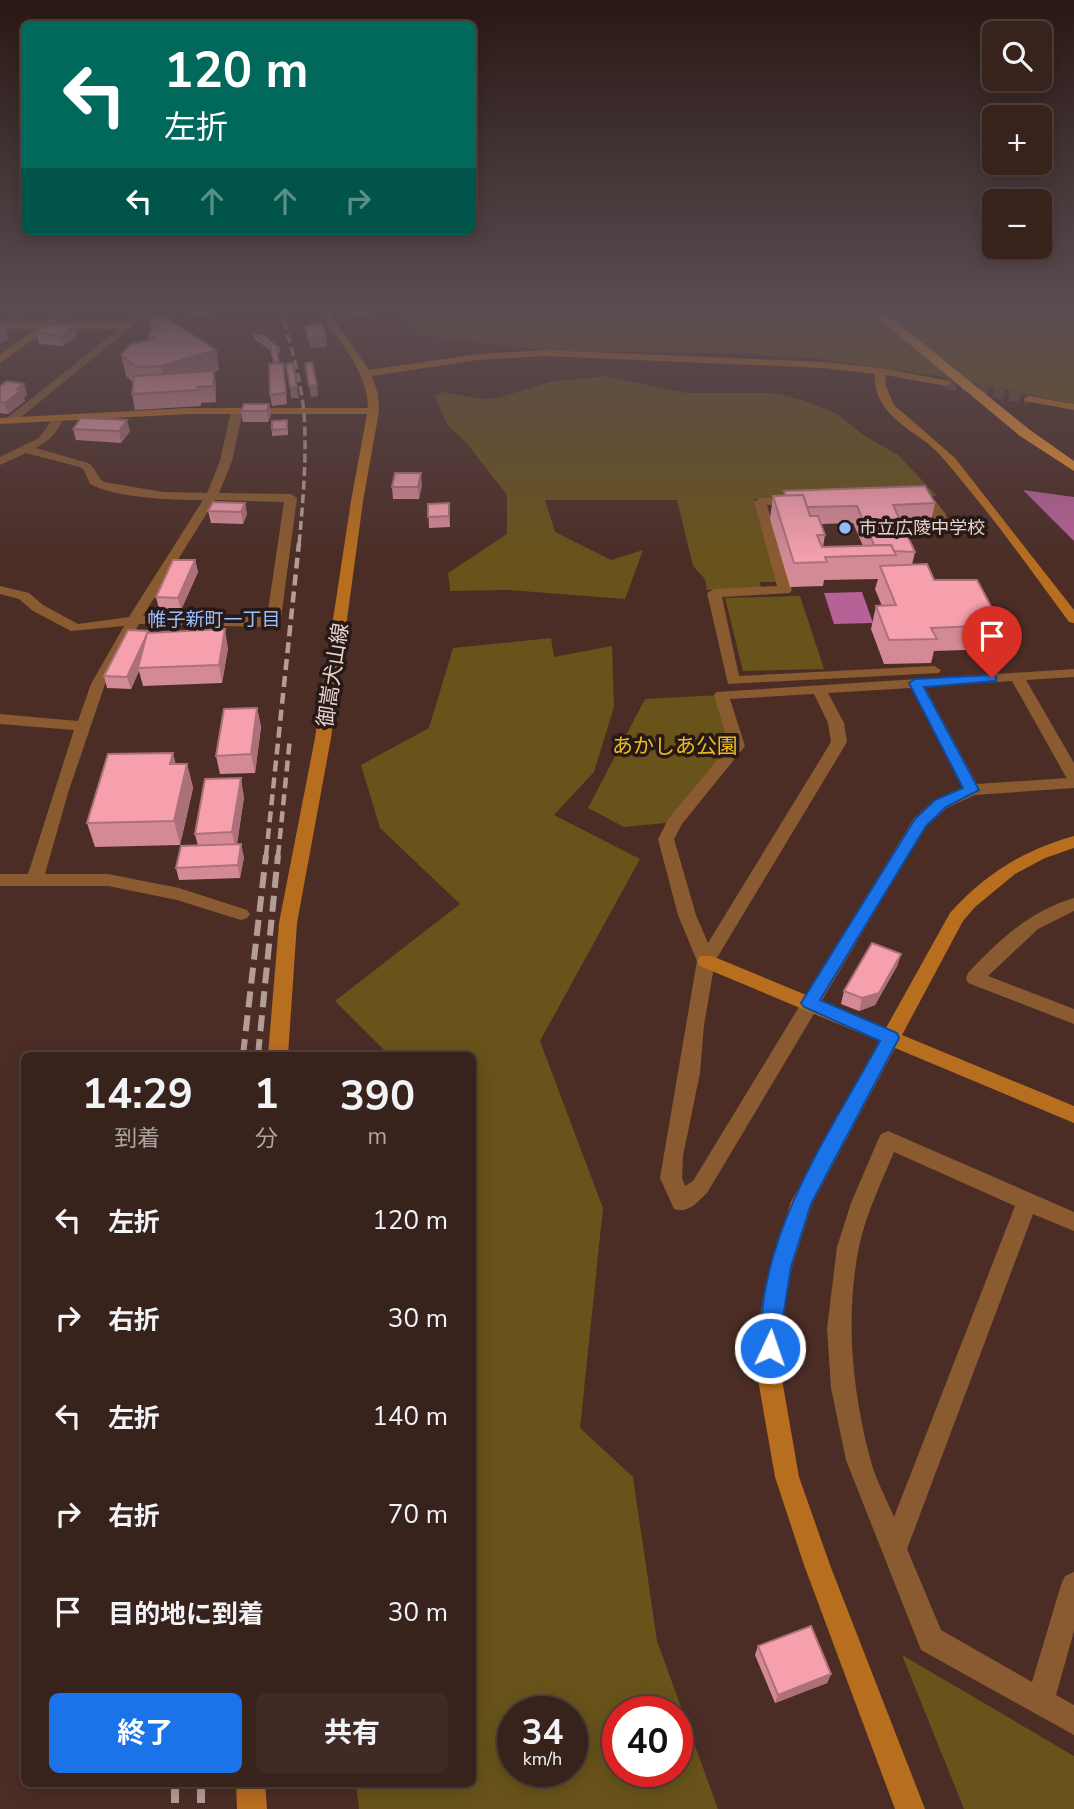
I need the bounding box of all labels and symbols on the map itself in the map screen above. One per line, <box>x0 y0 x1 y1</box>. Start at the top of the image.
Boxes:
place label: 市立広陵中学校 <box>859 516 985 540</box>
marker: 市立広陵中学校 <box>837 520 853 536</box>
pin <box>962 606 1022 678</box>
district label: 帷子新町一丁目 <box>147 607 281 633</box>
street label: 御嵩犬山線 <box>311 621 355 729</box>
park label: あかしあ公園 <box>612 732 738 760</box>
position arrow <box>733 1311 807 1385</box>
speed limit sign: 40 <box>602 1696 693 1787</box>

